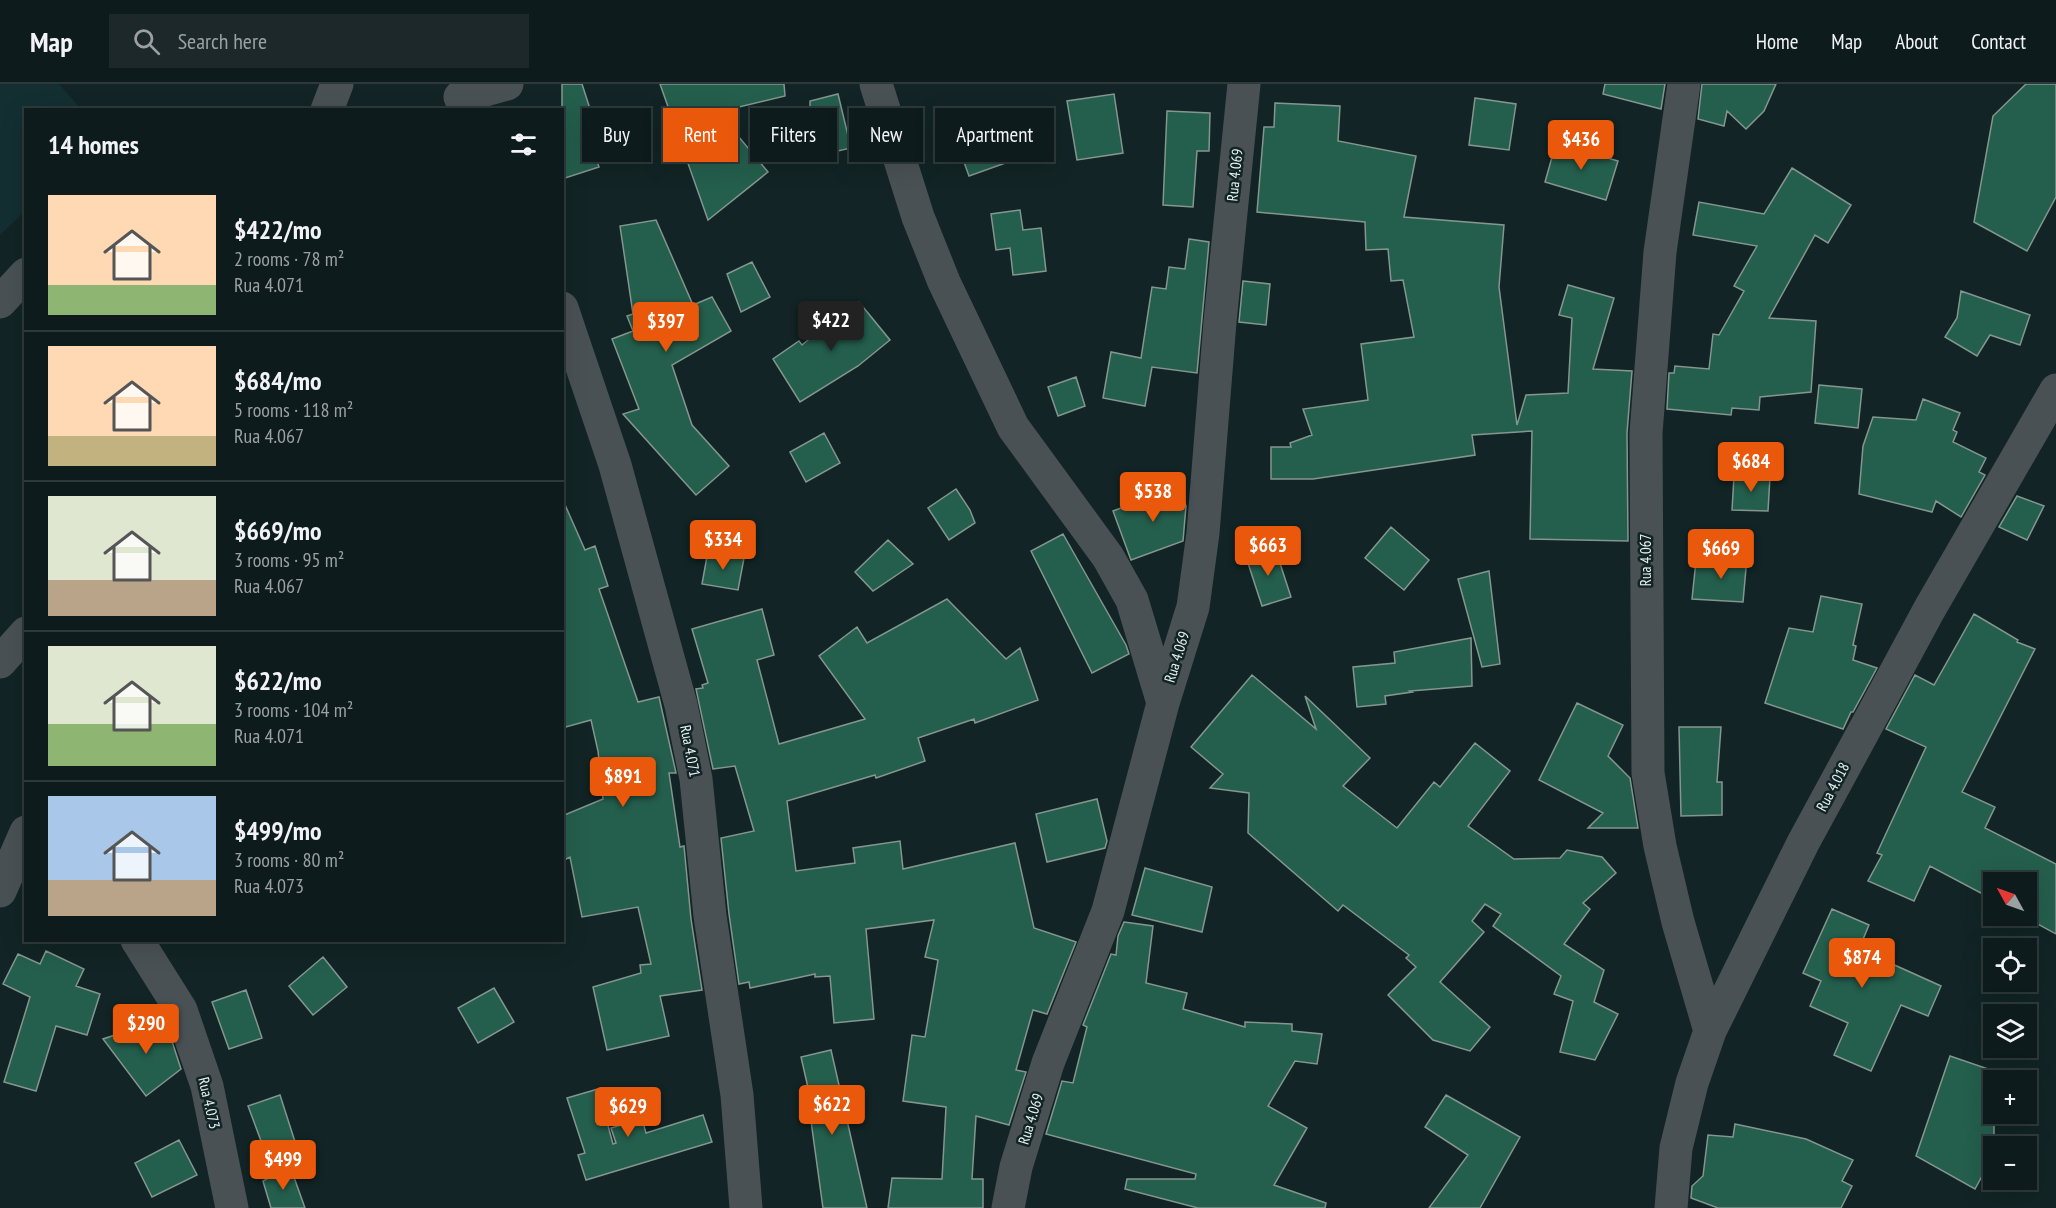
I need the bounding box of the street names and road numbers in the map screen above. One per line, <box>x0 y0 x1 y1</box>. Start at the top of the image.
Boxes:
street label: Rua 4.069 <box>1222 148 1247 202</box>
street label: Rua 4.067 <box>1636 534 1655 586</box>
street label: Rua 4.069 <box>1160 629 1193 685</box>
street label: Rua 4.071 <box>676 723 705 779</box>
street label: Rua 4.018 <box>1812 759 1853 814</box>
street label: Rua 4.073 <box>194 1075 225 1131</box>
street label: Rua 4.069 <box>1014 1091 1047 1147</box>

